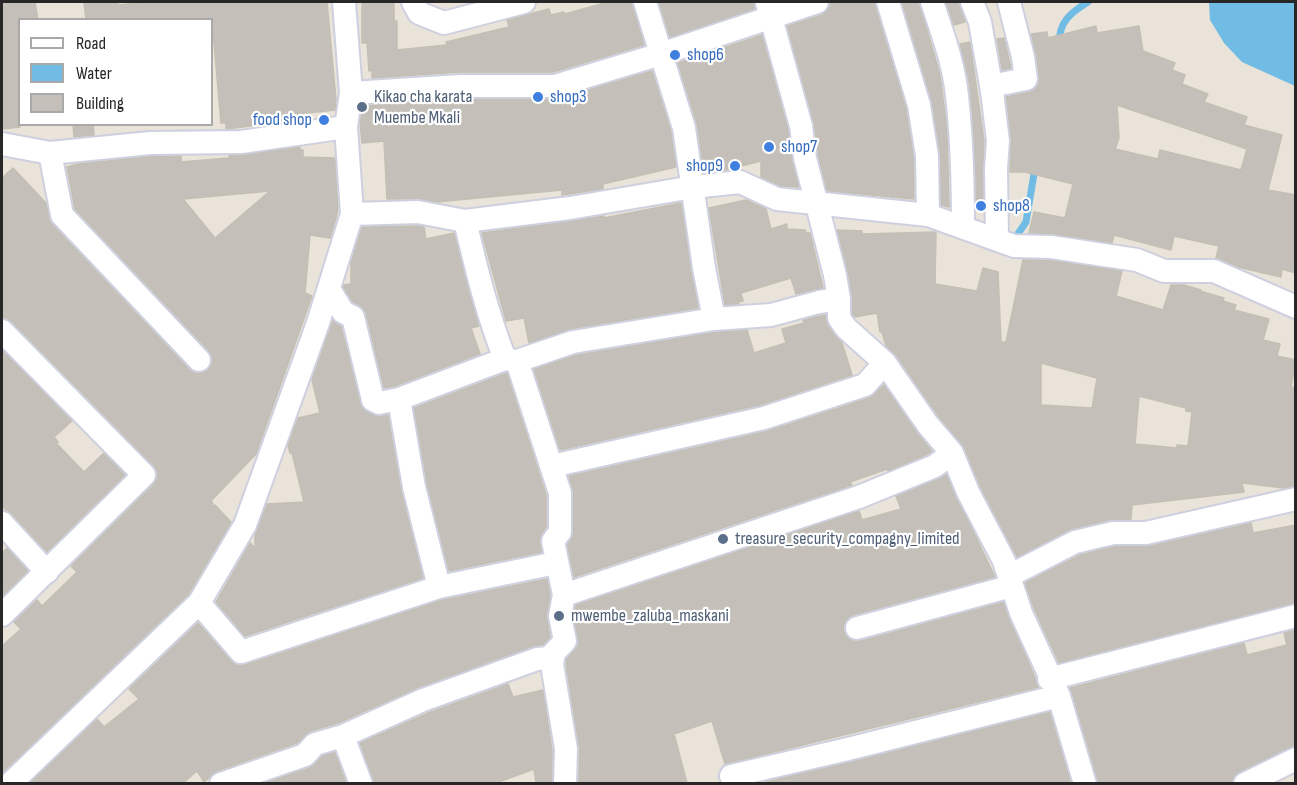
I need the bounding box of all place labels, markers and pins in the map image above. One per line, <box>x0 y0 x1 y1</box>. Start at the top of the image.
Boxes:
place label: shop6 <box>687 44 724 66</box>
marker: shop6 <box>668 48 682 62</box>
place label: Kikao cha karata Muembe Mkali <box>374 86 472 128</box>
place label: shop3 <box>550 86 587 108</box>
marker: shop3 <box>531 90 545 104</box>
marker: Kikao cha karata Muembe Mkali <box>355 100 369 114</box>
place label: food shop <box>253 109 312 131</box>
marker: food shop <box>317 113 331 127</box>
place label: shop7 <box>781 136 817 158</box>
marker: shop7 <box>762 140 776 154</box>
place label: shop9 <box>686 155 723 177</box>
marker: shop9 <box>728 159 742 173</box>
place label: shop8 <box>993 195 1030 217</box>
marker: shop8 <box>974 199 988 213</box>
place label: treasure_security_compagny_limited <box>735 528 960 550</box>
marker: treasure_security_compagny_limited <box>716 532 730 546</box>
place label: mwembe_zaluba_maskani <box>571 605 729 627</box>
marker: mwembe_zaluba_maskani <box>552 609 566 623</box>

